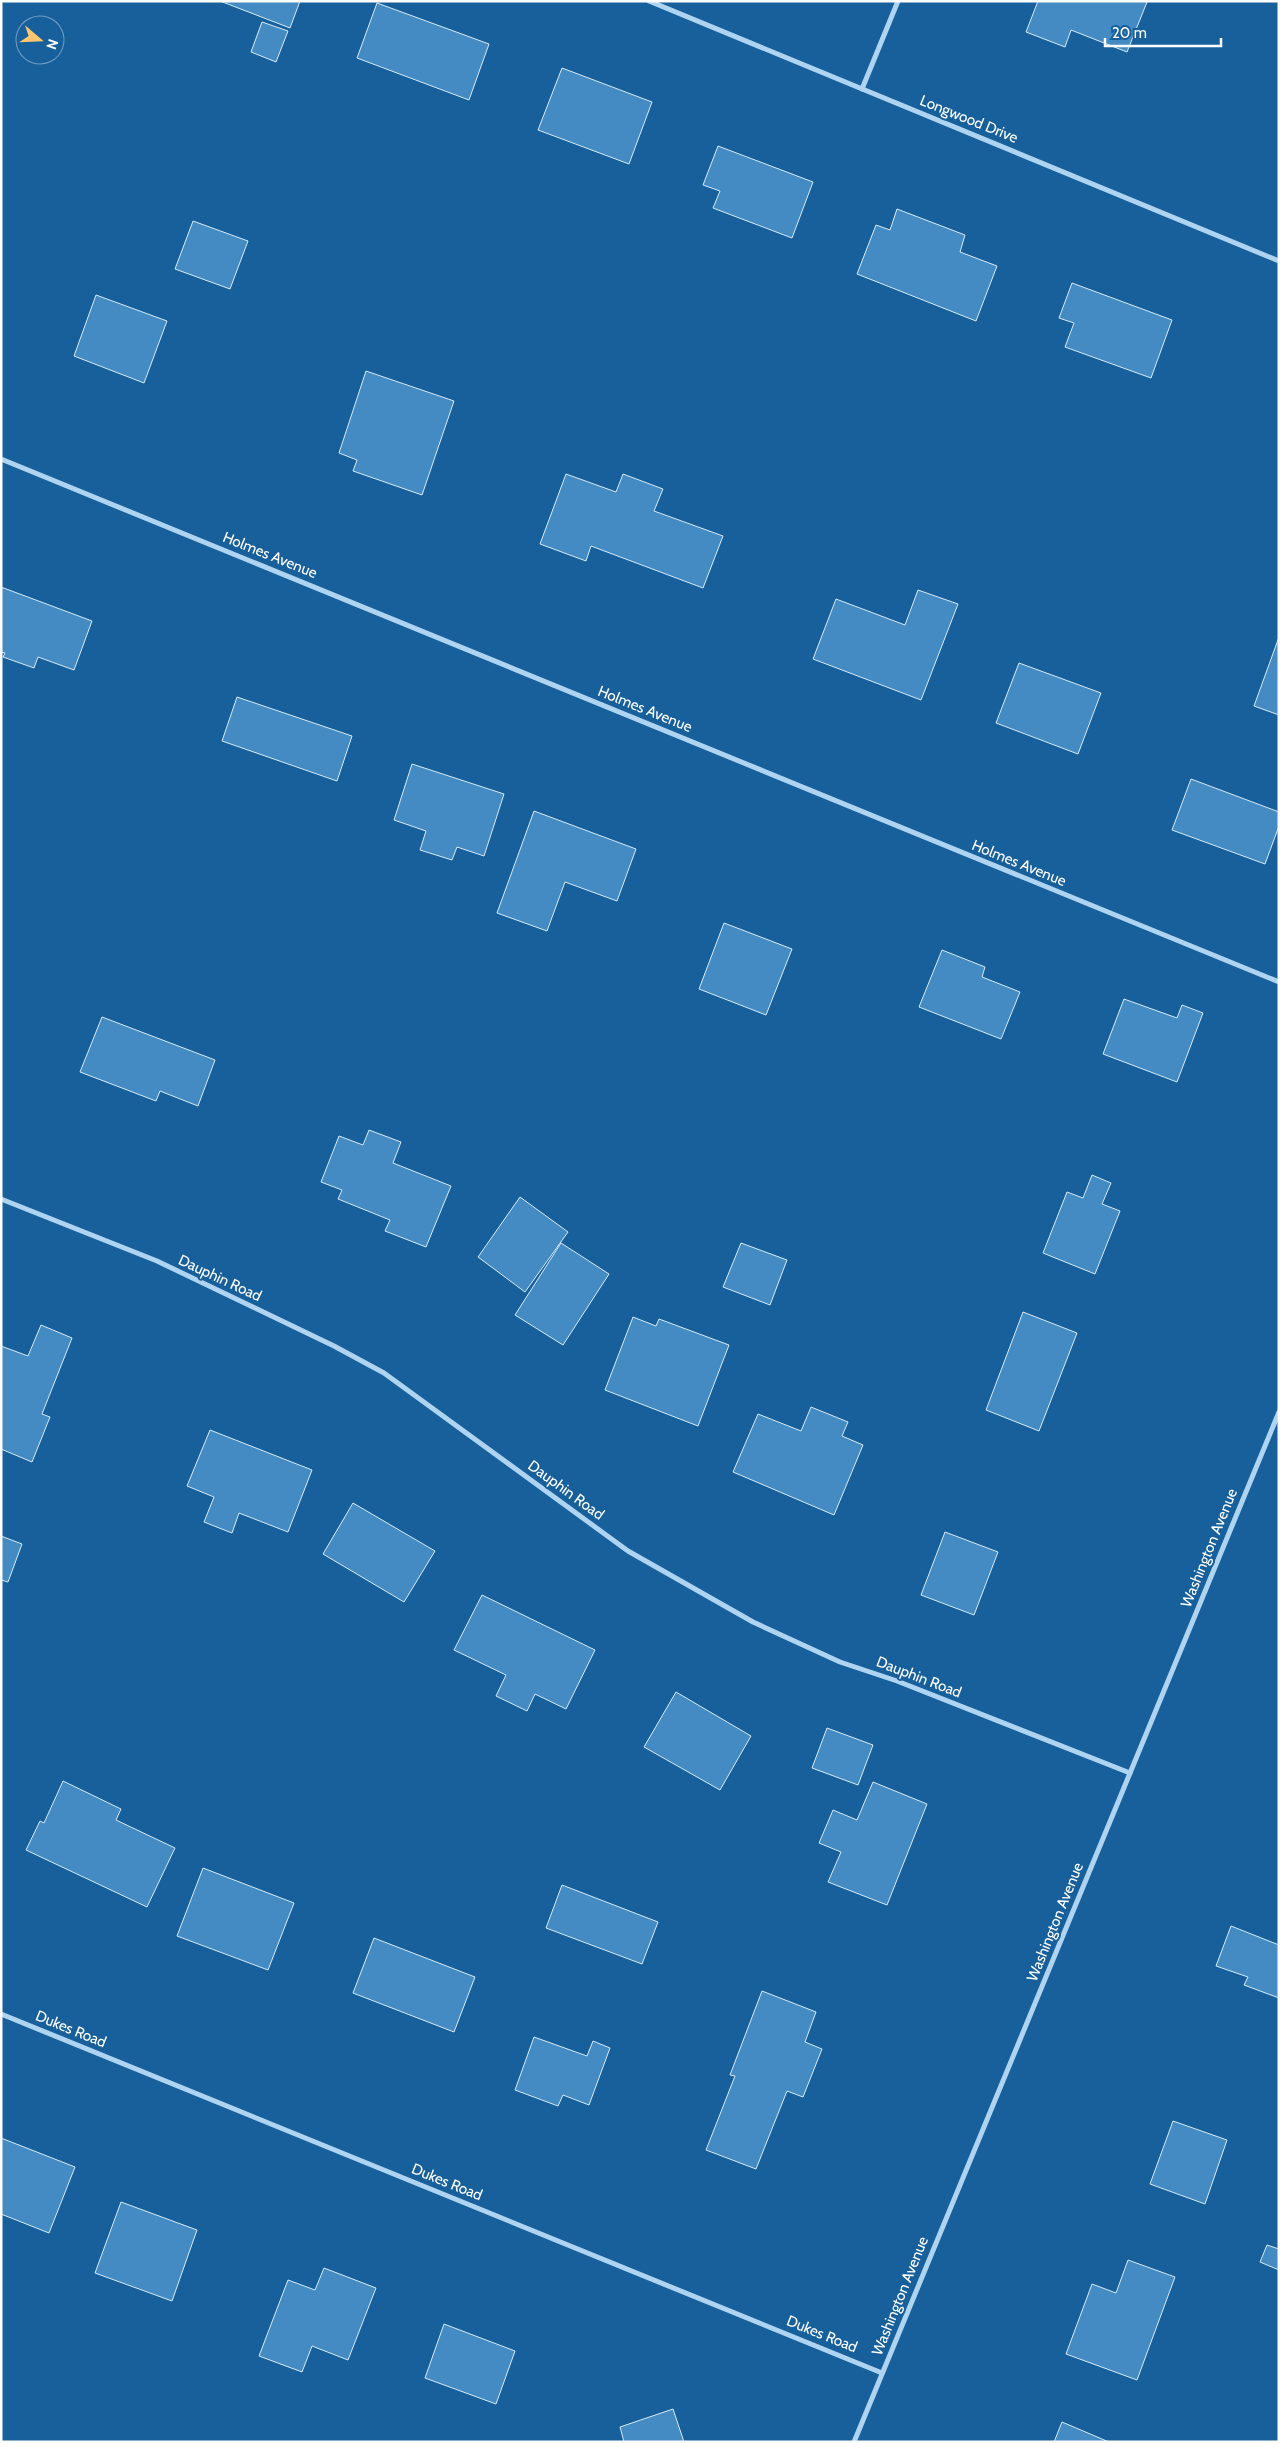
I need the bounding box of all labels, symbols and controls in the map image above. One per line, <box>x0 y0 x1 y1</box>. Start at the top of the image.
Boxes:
north arrow <box>15 15 65 65</box>
scale bar <box>1105 15 1221 47</box>
text: 20 m <box>1112 24 1147 42</box>
text: N <box>42 37 62 52</box>
street label: Longwood Drive <box>917 91 1021 147</box>
street label: Holmes Avenue <box>220 528 320 582</box>
street label: Holmes Avenue <box>595 682 695 736</box>
street label: Holmes Avenue <box>969 836 1069 890</box>
street label: Dauphin Road <box>175 1251 265 1305</box>
street label: Dauphin Road <box>524 1456 608 1524</box>
street label: Washington Avenue <box>1177 1486 1241 1610</box>
street label: Dauphin Road <box>874 1653 964 1701</box>
street label: Washington Avenue <box>1023 1860 1087 1984</box>
street label: Dukes Road <box>33 2007 109 2051</box>
street label: Dukes Road <box>409 2160 485 2204</box>
street label: Washington Avenue <box>868 2234 932 2358</box>
street label: Dukes Road <box>784 2312 860 2356</box>

